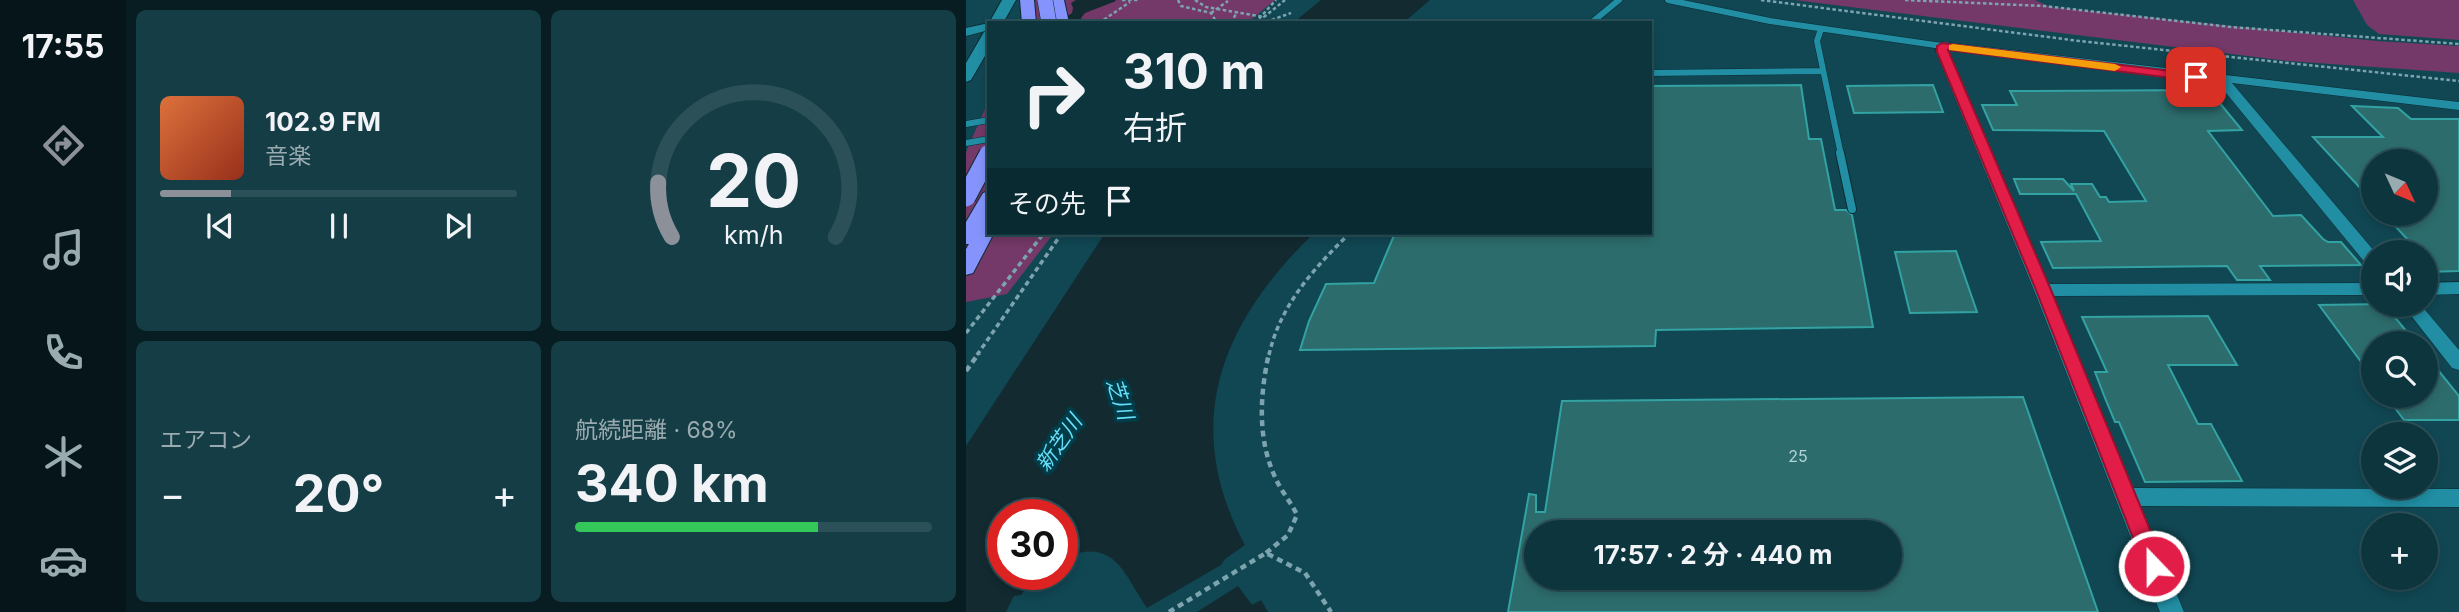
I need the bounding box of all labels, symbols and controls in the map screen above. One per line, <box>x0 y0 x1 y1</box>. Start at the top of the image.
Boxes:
text: 17:55 <box>22 27 104 66</box>
text: 310 m <box>1123 42 1265 101</box>
pin <box>2166 47 2226 107</box>
icon: right <box>1008 49 1099 140</box>
icon: arrive <box>2177 58 2215 96</box>
text: 102.9 FM <box>265 106 381 137</box>
text: 右折 <box>1123 108 1187 147</box>
icon: directions <box>39 121 88 170</box>
text: 20 <box>706 136 801 225</box>
text: 音楽 <box>265 142 311 170</box>
north arrow <box>2361 149 2438 226</box>
map controls <box>2361 149 2438 590</box>
icon: arrive <box>1100 182 1138 220</box>
text: その先 <box>1008 188 1086 219</box>
icon: previous <box>201 207 239 245</box>
icon: pause <box>320 207 358 245</box>
icon: next <box>439 207 477 245</box>
text: km/h <box>724 220 783 250</box>
icon: music <box>39 225 88 274</box>
button: sound <box>2361 240 2438 317</box>
icon: phone <box>39 328 88 377</box>
button: search <box>2361 331 2438 408</box>
water label: 芝川 <box>1102 375 1139 425</box>
water label: 新芝川 <box>1030 408 1088 476</box>
text: 航続距離 · 68% <box>575 416 738 444</box>
button: layers <box>2361 422 2438 499</box>
text: エアコン <box>160 426 252 454</box>
icon: climate <box>39 432 88 481</box>
house number: 25 <box>1788 446 1808 466</box>
text: 340 km <box>575 452 769 515</box>
text: 20° <box>293 462 384 525</box>
text: − <box>160 471 185 517</box>
text: + <box>492 471 517 517</box>
speed limit sign: 30 <box>987 499 1078 590</box>
button: + <box>2361 513 2438 590</box>
position arrow <box>2117 529 2191 603</box>
icon: car <box>39 536 88 585</box>
text: 17:57 · 2 分 · 440 m <box>1594 539 1833 570</box>

